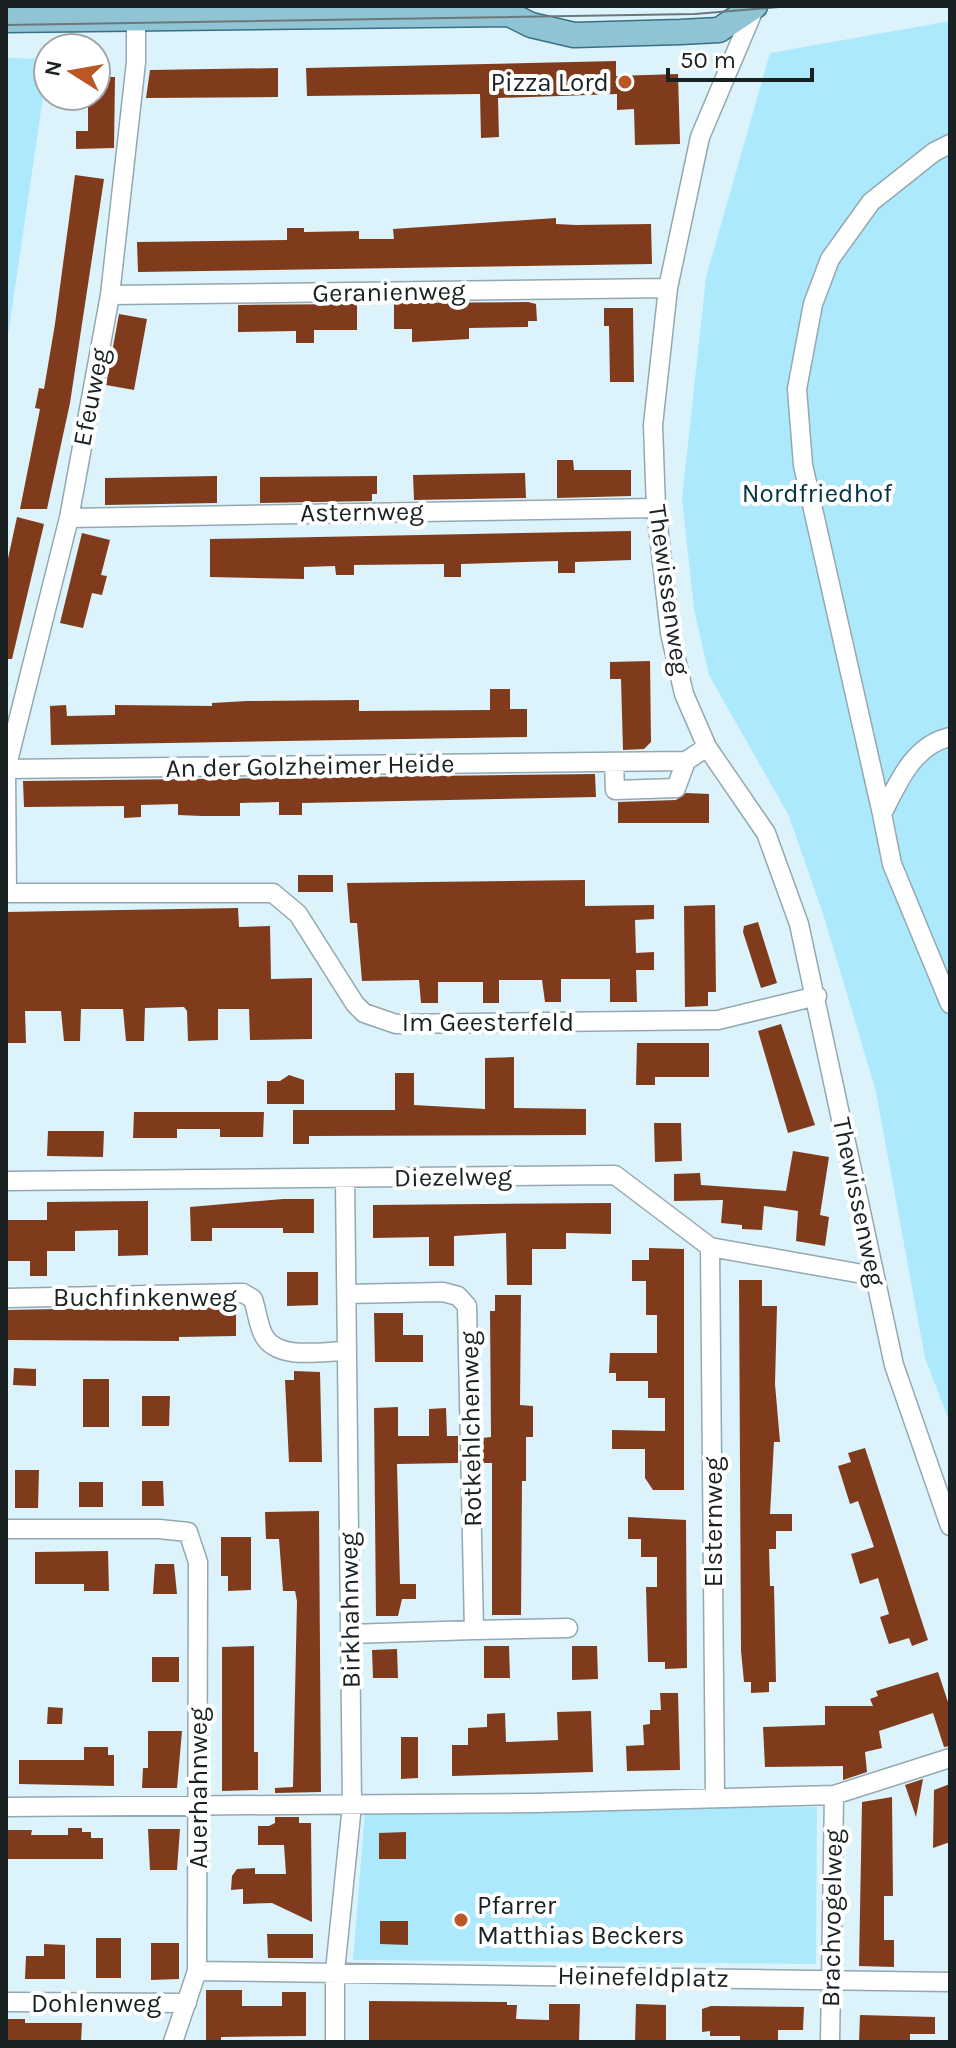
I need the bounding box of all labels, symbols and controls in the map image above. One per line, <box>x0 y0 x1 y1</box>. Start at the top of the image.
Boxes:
north arrow <box>32 32 112 112</box>
scale bar <box>668 32 812 82</box>
text: 50 m <box>680 46 736 74</box>
text: N <box>39 58 68 79</box>
place label: Pizza Lord <box>491 67 609 98</box>
marker: Pizza Lord <box>616 73 634 91</box>
street label: Geranienweg <box>312 275 466 309</box>
street label: Efeuweg <box>66 345 116 449</box>
park label: Nordfriedhof <box>742 478 893 509</box>
street label: Asternweg <box>300 495 424 529</box>
street label: Thewissenweg <box>642 503 696 678</box>
street label: An der Golzheimer Heide <box>165 748 455 784</box>
street label: Im Geesterfeld <box>402 1007 574 1038</box>
street label: Thewissenweg <box>826 1115 892 1290</box>
street label: Diezelweg <box>394 1160 513 1194</box>
street label: Buchfinkenweg <box>53 1282 237 1313</box>
street label: Rotkehlchenweg <box>454 1330 488 1527</box>
street label: Elsternweg <box>698 1456 729 1587</box>
street label: Birkhahnweg <box>333 1531 367 1688</box>
street label: Auerhahnweg <box>183 1707 214 1869</box>
street label: Brachvogelweg <box>815 1828 849 2007</box>
place label: Pfarrer Matthias Beckers <box>477 1890 684 1951</box>
marker: Pfarrer Matthias Beckers <box>452 1911 470 1929</box>
street label: Heinefeldplatz <box>557 1960 729 1994</box>
street label: Dohlenweg <box>31 1988 161 2019</box>

